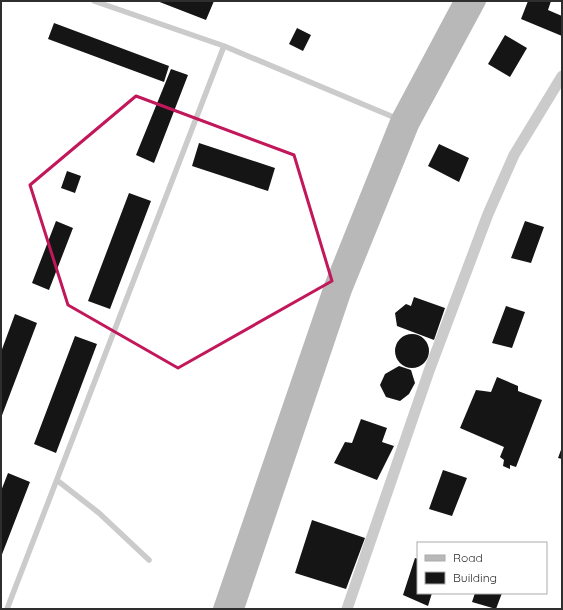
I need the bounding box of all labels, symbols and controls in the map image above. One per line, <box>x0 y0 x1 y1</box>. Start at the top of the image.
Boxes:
legend <box>417 542 547 594</box>
text: Road <box>453 550 483 565</box>
text: Building <box>453 570 497 585</box>

